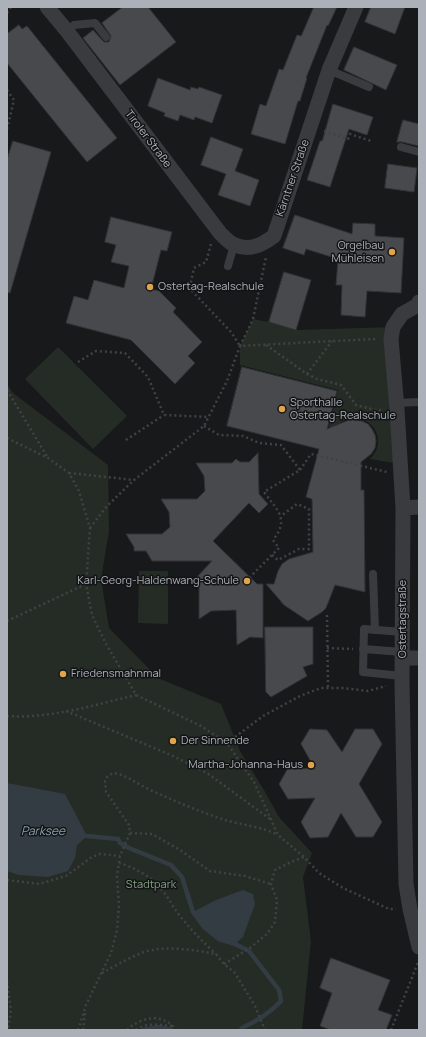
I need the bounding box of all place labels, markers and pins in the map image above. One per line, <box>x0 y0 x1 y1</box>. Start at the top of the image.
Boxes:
place label: Orgelbau Mühleisen <box>332 239 384 265</box>
marker: Orgelbau Mühleisen <box>387 247 397 257</box>
place label: Ostertag-Realschule <box>158 280 264 294</box>
marker: Ostertag-Realschule <box>145 282 155 292</box>
place label: Sporthalle Ostertag-Realschule <box>290 396 396 422</box>
marker: Sporthalle Ostertag-Realschule <box>277 404 287 414</box>
place label: Karl-Georg-Haldenwang-Schule <box>77 574 239 588</box>
marker: Karl-Georg-Haldenwang-Schule <box>242 576 252 586</box>
place label: Friedensmahnmal <box>71 667 161 681</box>
marker: Friedensmahnmal <box>58 669 68 679</box>
place label: Der Sinnende <box>181 734 249 748</box>
marker: Der Sinnende <box>168 736 178 746</box>
place label: Martha-Johanna-Haus <box>188 758 303 772</box>
marker: Martha-Johanna-Haus <box>306 760 316 770</box>

